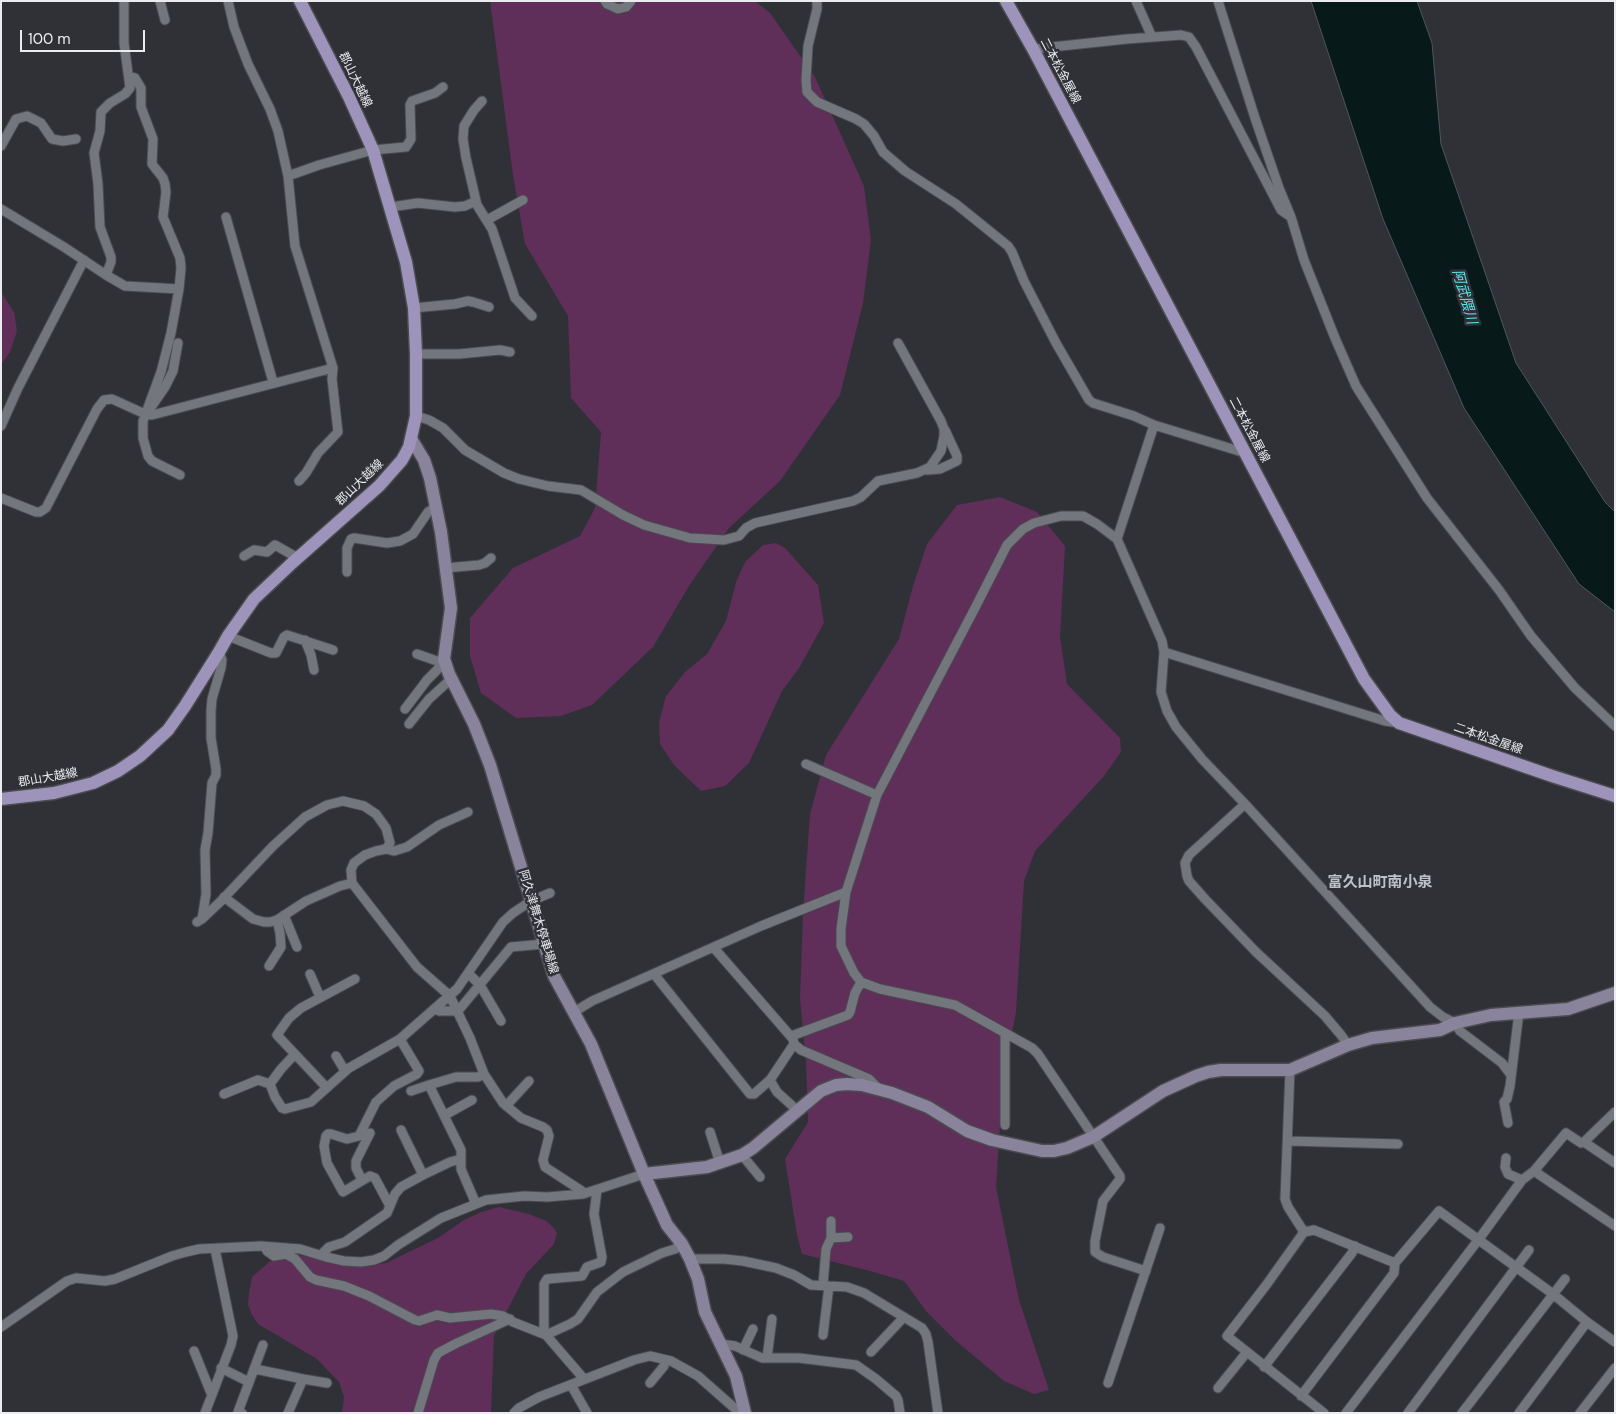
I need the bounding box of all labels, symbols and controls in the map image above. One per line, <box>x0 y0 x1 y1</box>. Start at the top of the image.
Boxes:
scale bar <box>22 20 148 52</box>
text: 100 m <box>28 29 71 49</box>
street label: 二本松金屋線 <box>1037 36 1083 106</box>
street label: 郡山大越線 <box>335 50 375 110</box>
water label: 阿武隈川 <box>1448 268 1480 326</box>
street label: 二本松金屋線 <box>1226 395 1272 465</box>
street label: 郡山大越線 <box>333 457 387 509</box>
street label: 二本松金屋線 <box>1452 720 1524 758</box>
street label: 郡山大越線 <box>17 766 79 790</box>
street label: 阿久津舞木停車場線 <box>515 868 561 976</box>
district label: 富久山町南小泉 <box>1328 874 1432 892</box>

